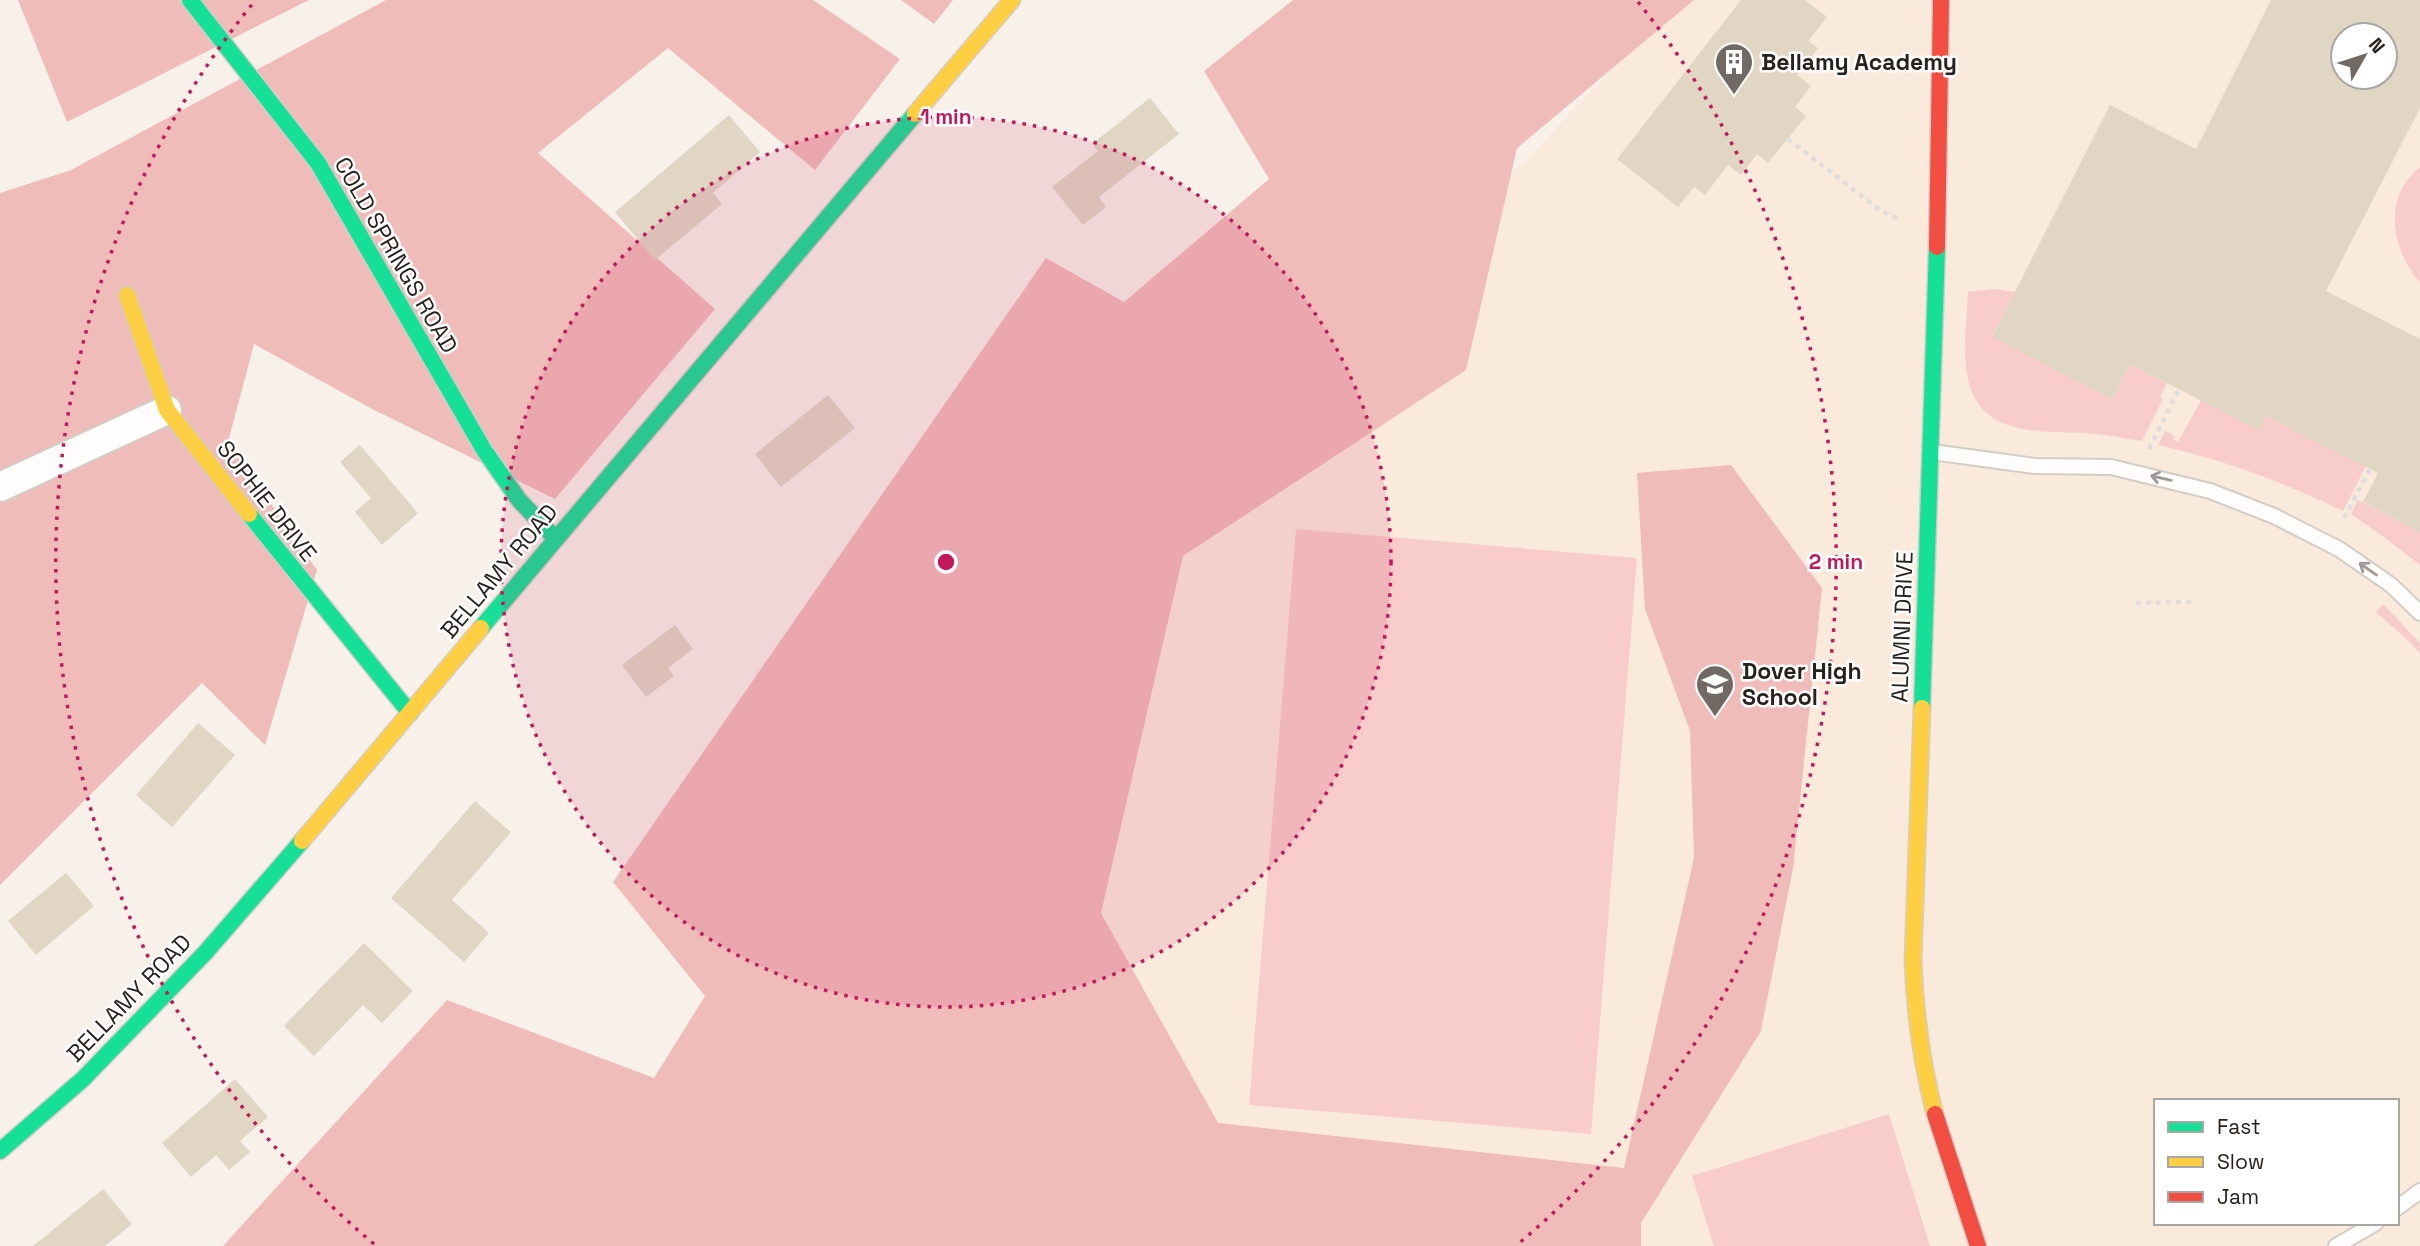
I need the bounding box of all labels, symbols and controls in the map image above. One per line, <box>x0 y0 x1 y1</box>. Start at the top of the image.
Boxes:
north arrow <box>2329 21 2399 91</box>
text: N <box>2363 33 2391 58</box>
building icon: Bellamy Academy <box>1713 41 1755 96</box>
place label: Bellamy Academy <box>1761 47 1957 77</box>
text: 1 min <box>920 103 972 130</box>
street label: COLD SPRINGS ROAD <box>328 151 464 359</box>
street label: SOPHIE DRIVE <box>210 434 324 568</box>
one-way arrow <box>2150 470 2173 484</box>
street label: BELLAMY ROAD <box>434 498 564 644</box>
text: 2 min <box>1809 548 1863 575</box>
centre of rings <box>934 550 958 574</box>
street label: ALUMNI DRIVE <box>1884 551 1920 703</box>
one-way arrow <box>2359 562 2378 576</box>
place label: Dover High School <box>1742 656 1862 712</box>
school or university icon: Dover High School <box>1694 663 1736 718</box>
street label: BELLAMY ROAD <box>60 928 198 1068</box>
legend <box>2154 1099 2399 1225</box>
text: Fast <box>2217 1113 2261 1140</box>
text: Slow <box>2217 1148 2265 1175</box>
text: Jam <box>2217 1183 2259 1210</box>

